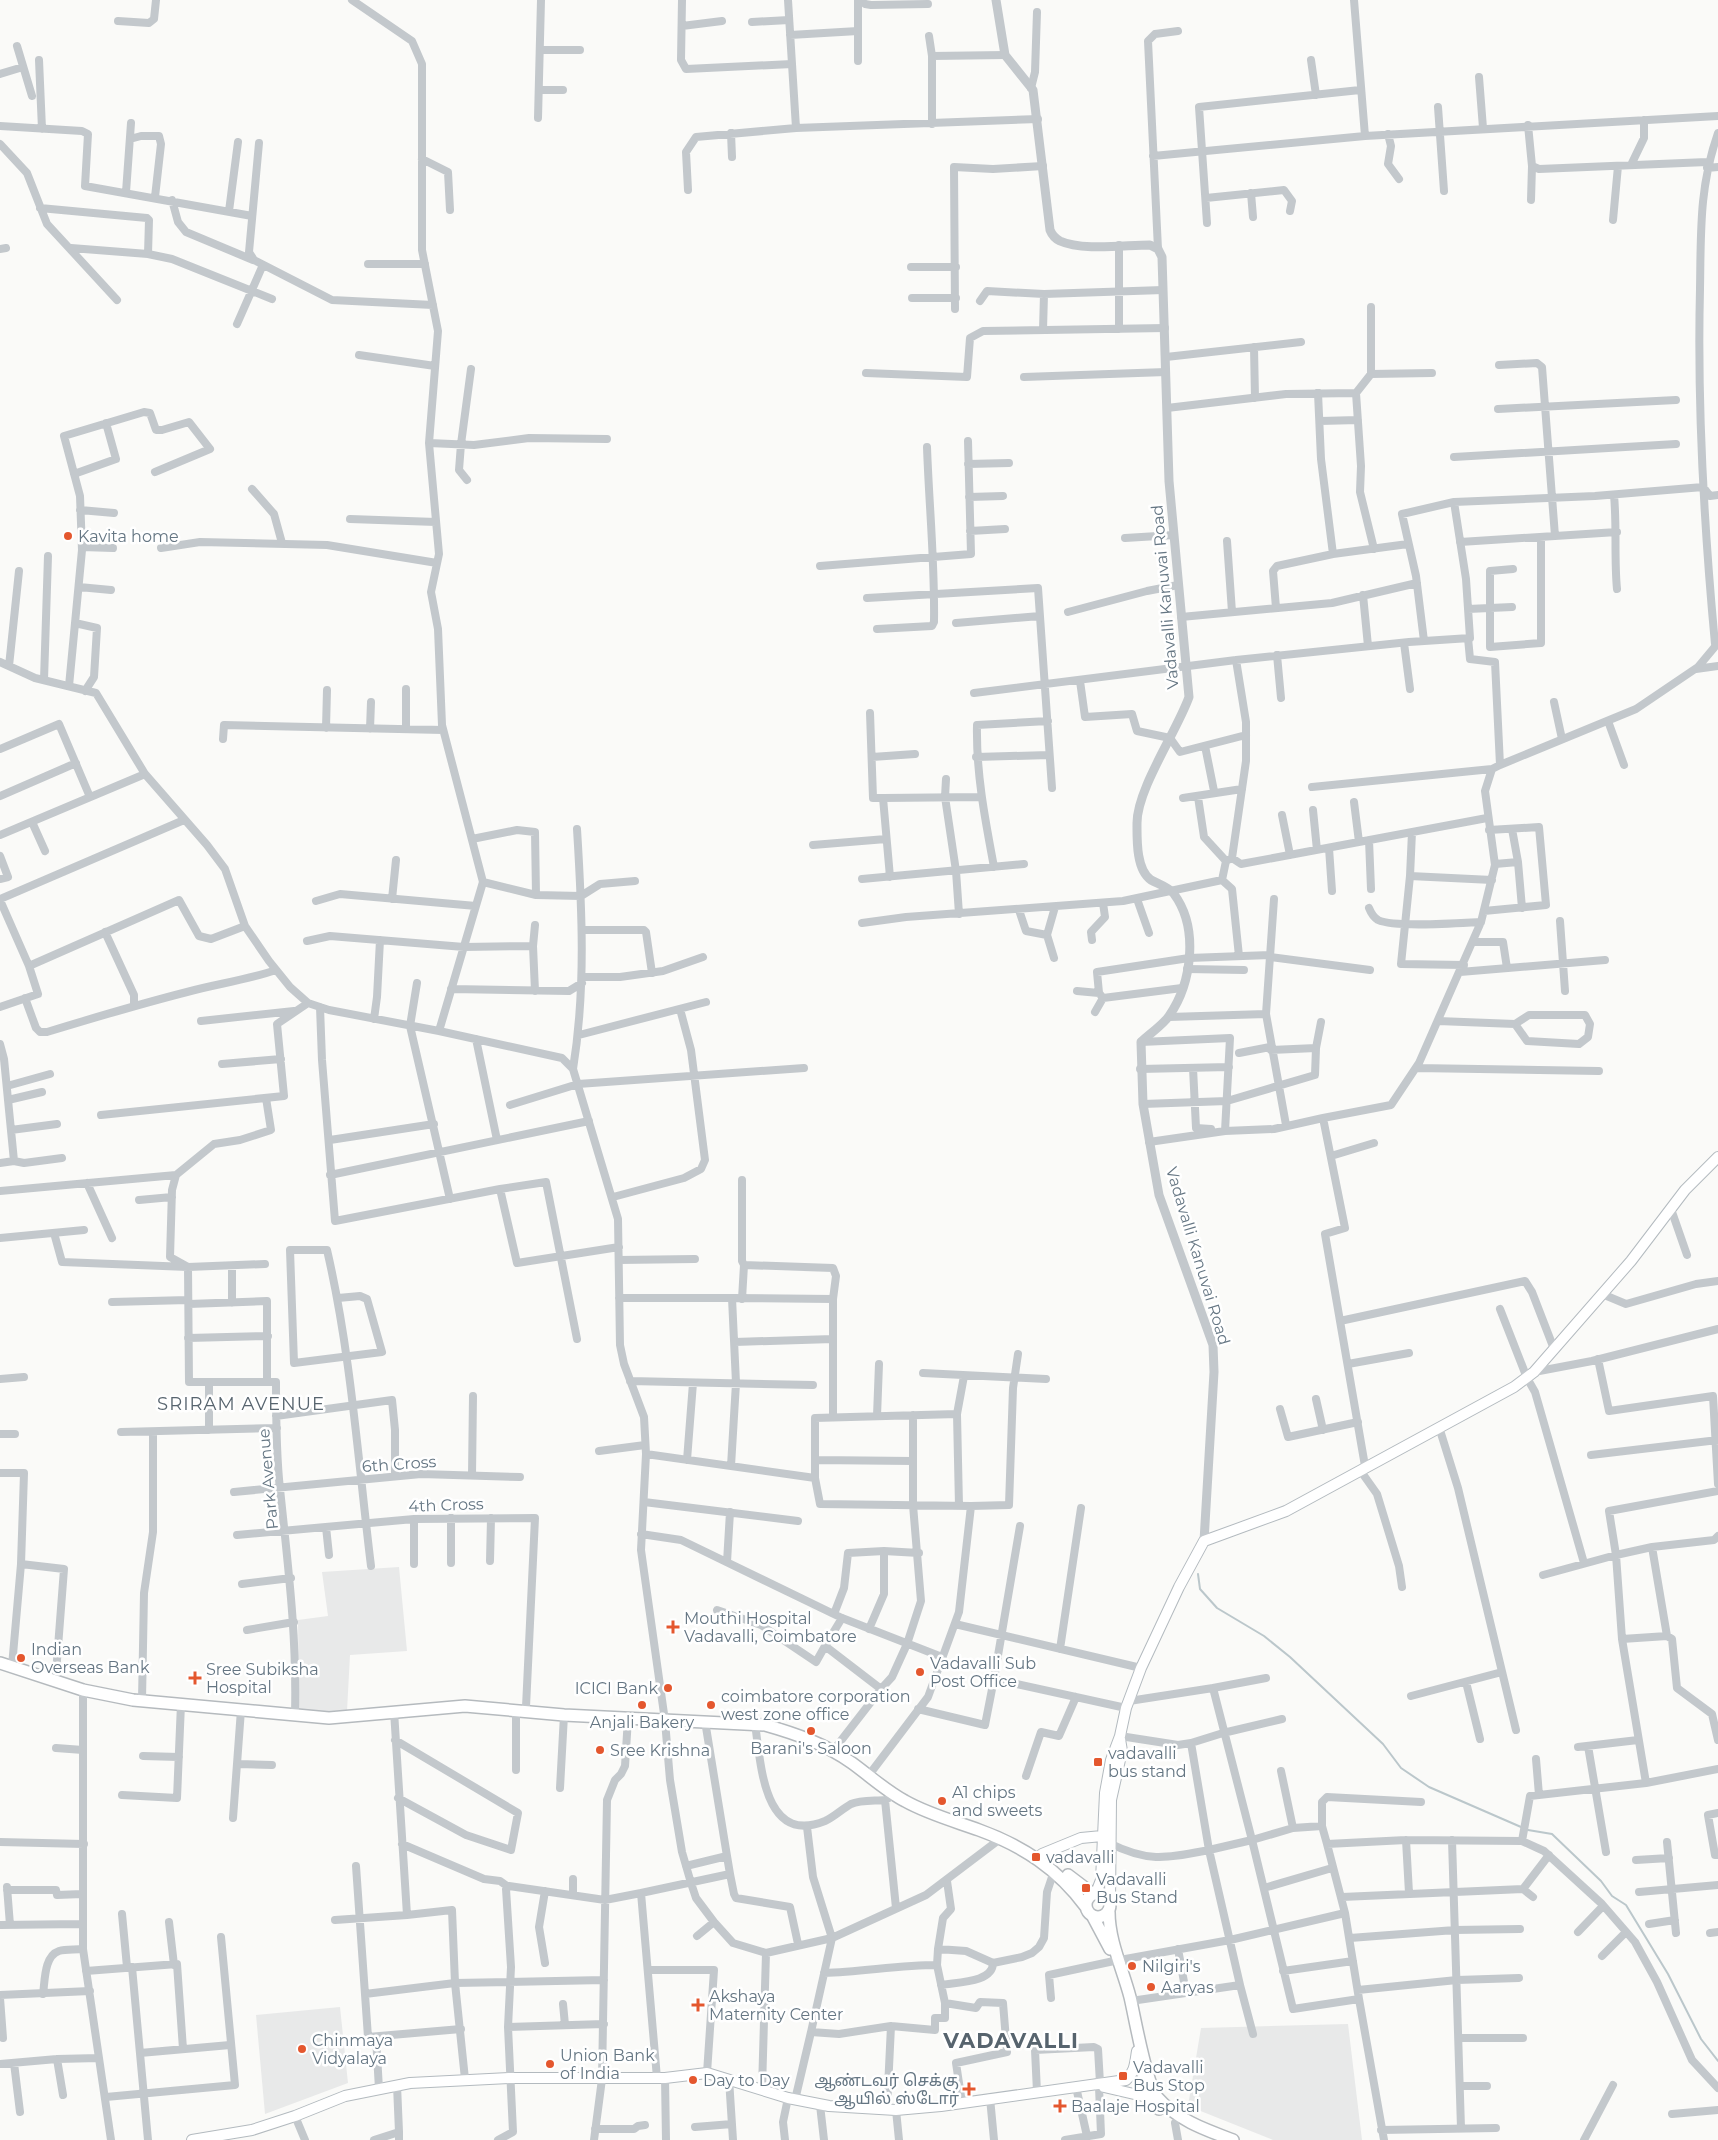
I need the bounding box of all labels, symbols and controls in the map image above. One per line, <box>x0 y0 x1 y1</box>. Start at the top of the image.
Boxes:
street label: Vadavalli Kanuvai Road <box>1147 504 1183 690</box>
place label: Kavita home <box>78 527 179 546</box>
marker: Kavita home <box>62 530 74 542</box>
street label: Vadavalli Kanuvai Road <box>1162 1165 1234 1347</box>
district label: SRIRAM AVENUE <box>157 1393 325 1415</box>
street label: Park Avenue <box>254 1428 282 1530</box>
street label: 6th Cross <box>361 1452 437 1476</box>
street label: 4th Cross <box>408 1494 484 1516</box>
place label: Mouthi Hospital Vadavalli, Coimbatore <box>684 1609 857 1646</box>
marker: Mouthi Hospital Vadavalli, Coimbatore <box>666 1620 680 1634</box>
place label: Indian Overseas Bank <box>31 1640 150 1677</box>
marker: Indian Overseas Bank <box>15 1652 27 1664</box>
place label: Vadavalli Sub Post Office <box>930 1654 1036 1691</box>
place label: Sree Subiksha Hospital <box>206 1660 319 1697</box>
marker: Vadavalli Sub Post Office <box>914 1666 926 1678</box>
marker: Sree Subiksha Hospital <box>188 1671 202 1685</box>
place label: ICICI Bank <box>575 1679 658 1698</box>
marker: ICICI Bank <box>662 1682 674 1694</box>
place label: coimbatore corporation west zone office <box>721 1687 911 1724</box>
marker: Anjali Bakery <box>636 1699 648 1711</box>
marker: coimbatore corporation west zone office <box>705 1699 717 1711</box>
place label: Anjali Bakery <box>590 1713 694 1732</box>
marker: Barani's Saloon <box>805 1725 817 1737</box>
place label: Barani's Saloon <box>750 1739 872 1758</box>
place label: Sree Krishna <box>610 1741 710 1760</box>
marker: Sree Krishna <box>594 1744 606 1756</box>
place label: vadavalli bus stand <box>1108 1744 1187 1781</box>
marker: vadavalli bus stand <box>1092 1756 1104 1768</box>
place label: A1 chips and sweets <box>952 1783 1043 1820</box>
marker: A1 chips and sweets <box>936 1795 948 1807</box>
place label: vadavalli <box>1046 1848 1115 1867</box>
marker: vadavalli <box>1030 1851 1042 1863</box>
place label: Vadavalli Bus Stand <box>1096 1870 1178 1907</box>
marker: Vadavalli Bus Stand <box>1080 1882 1092 1894</box>
place label: Nilgiri's <box>1142 1957 1201 1976</box>
marker: Nilgiri's <box>1126 1960 1138 1972</box>
place label: Aaryas <box>1161 1978 1214 1997</box>
marker: Aaryas <box>1145 1981 1157 1993</box>
place label: Akshaya Maternity Center <box>709 1987 843 2024</box>
marker: Akshaya Maternity Center <box>691 1998 705 2012</box>
district label: VADAVALLI <box>942 2028 1079 2053</box>
place label: Chinmaya Vidyalaya <box>312 2031 393 2068</box>
marker: Chinmaya Vidyalaya <box>296 2043 308 2055</box>
place label: Union Bank of India <box>560 2046 655 2083</box>
marker: Union Bank of India <box>544 2058 556 2070</box>
place label: Vadavalli Bus Stop <box>1133 2058 1205 2095</box>
marker: Vadavalli Bus Stop <box>1117 2070 1129 2082</box>
place label: Day to Day <box>703 2071 790 2090</box>
place label: ஆண்டவர் செக்கு ஆயில் ஸ்டோர் <box>814 2071 959 2110</box>
marker: Day to Day <box>687 2074 699 2086</box>
marker: ஆண்டவர் செக்கு ஆயில் ஸ்டோர் <box>963 2083 975 2095</box>
place label: Baalaje Hospital <box>1071 2097 1200 2116</box>
marker: Baalaje Hospital <box>1053 2099 1067 2113</box>

